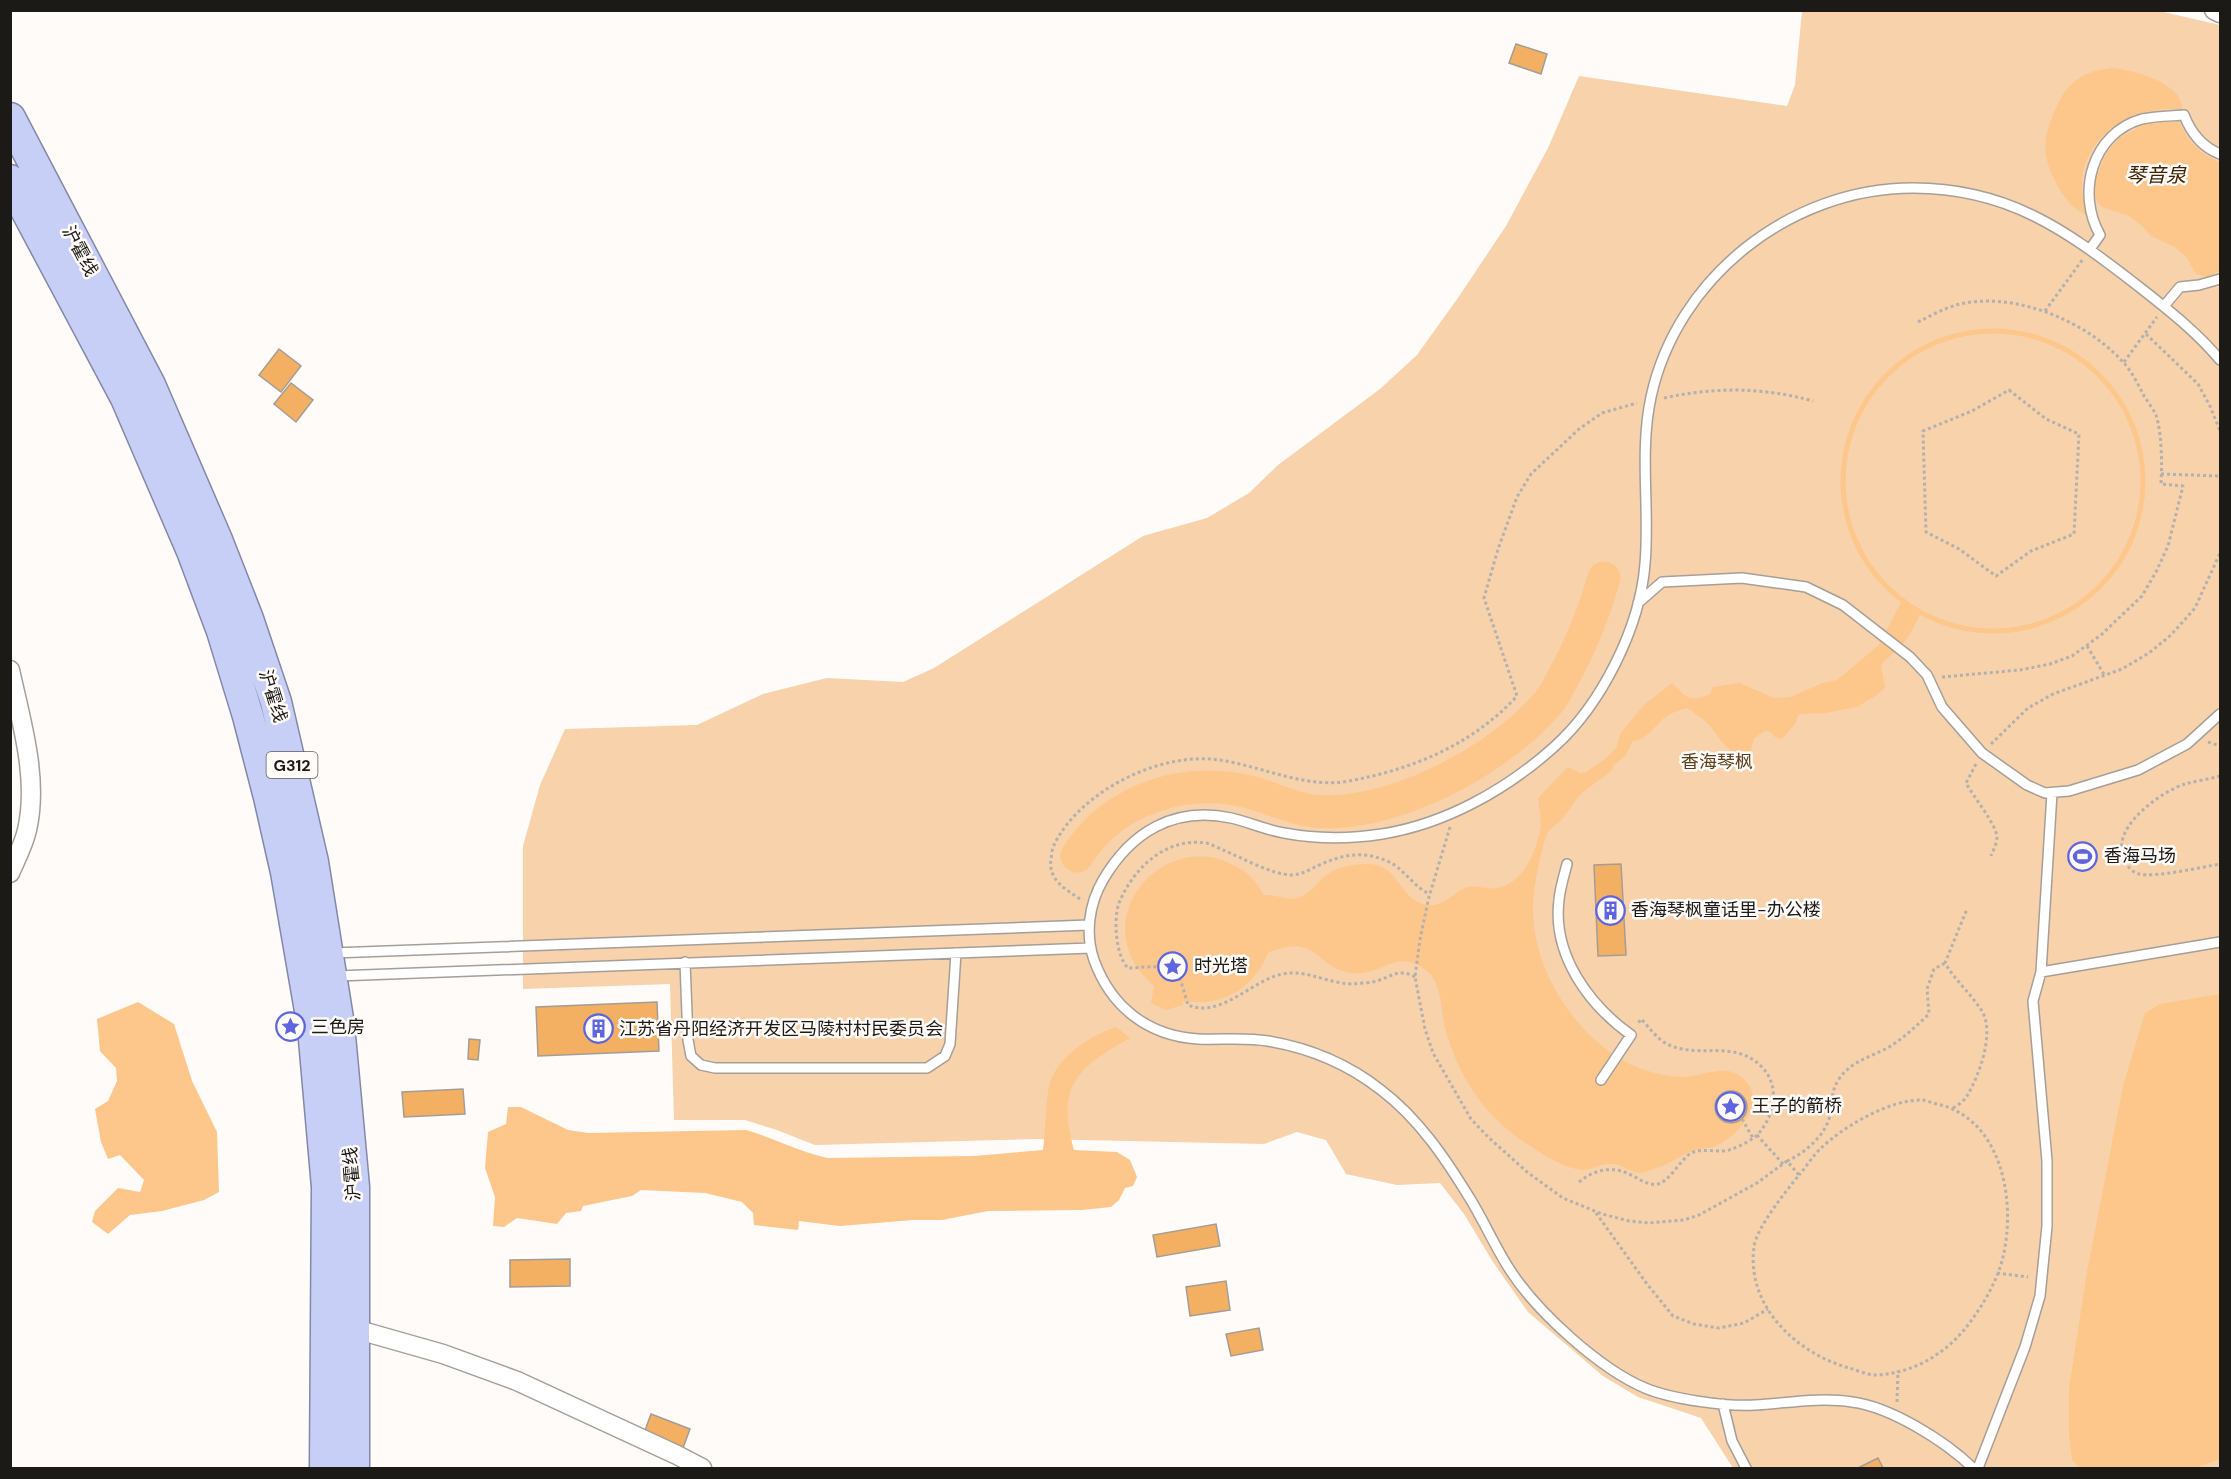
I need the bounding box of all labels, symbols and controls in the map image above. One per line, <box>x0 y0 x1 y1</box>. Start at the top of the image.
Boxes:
water label: 琴音泉 <box>2126 162 2187 188</box>
street label: 沪霍线 <box>57 222 103 280</box>
street label: 沪霍线 <box>254 667 292 725</box>
park label: 香海琴枫 <box>1681 750 1753 774</box>
road number: G312 <box>266 752 318 778</box>
sports icon: 香海马场 <box>2067 840 2099 872</box>
place label: 香海马场 <box>2104 844 2176 868</box>
building icon: 香海琴枫童话里-办公楼 <box>1594 894 1626 926</box>
place label: 香海琴枫童话里-办公楼 <box>1631 898 1821 922</box>
place icon: 时光塔 <box>1157 950 1189 982</box>
place label: 时光塔 <box>1194 954 1248 978</box>
place icon: 三色房 <box>274 1011 306 1043</box>
building icon: 江苏省丹阳经济开发区马陵村村民委员会 <box>582 1013 614 1045</box>
place label: 三色房 <box>311 1015 365 1039</box>
place label: 江苏省丹阳经济开发区马陵村村民委员会 <box>619 1017 943 1041</box>
place icon: 王子的箭桥 <box>1715 1090 1747 1122</box>
place label: 王子的箭桥 <box>1752 1094 1842 1118</box>
street label: 沪霍线 <box>338 1146 366 1202</box>

